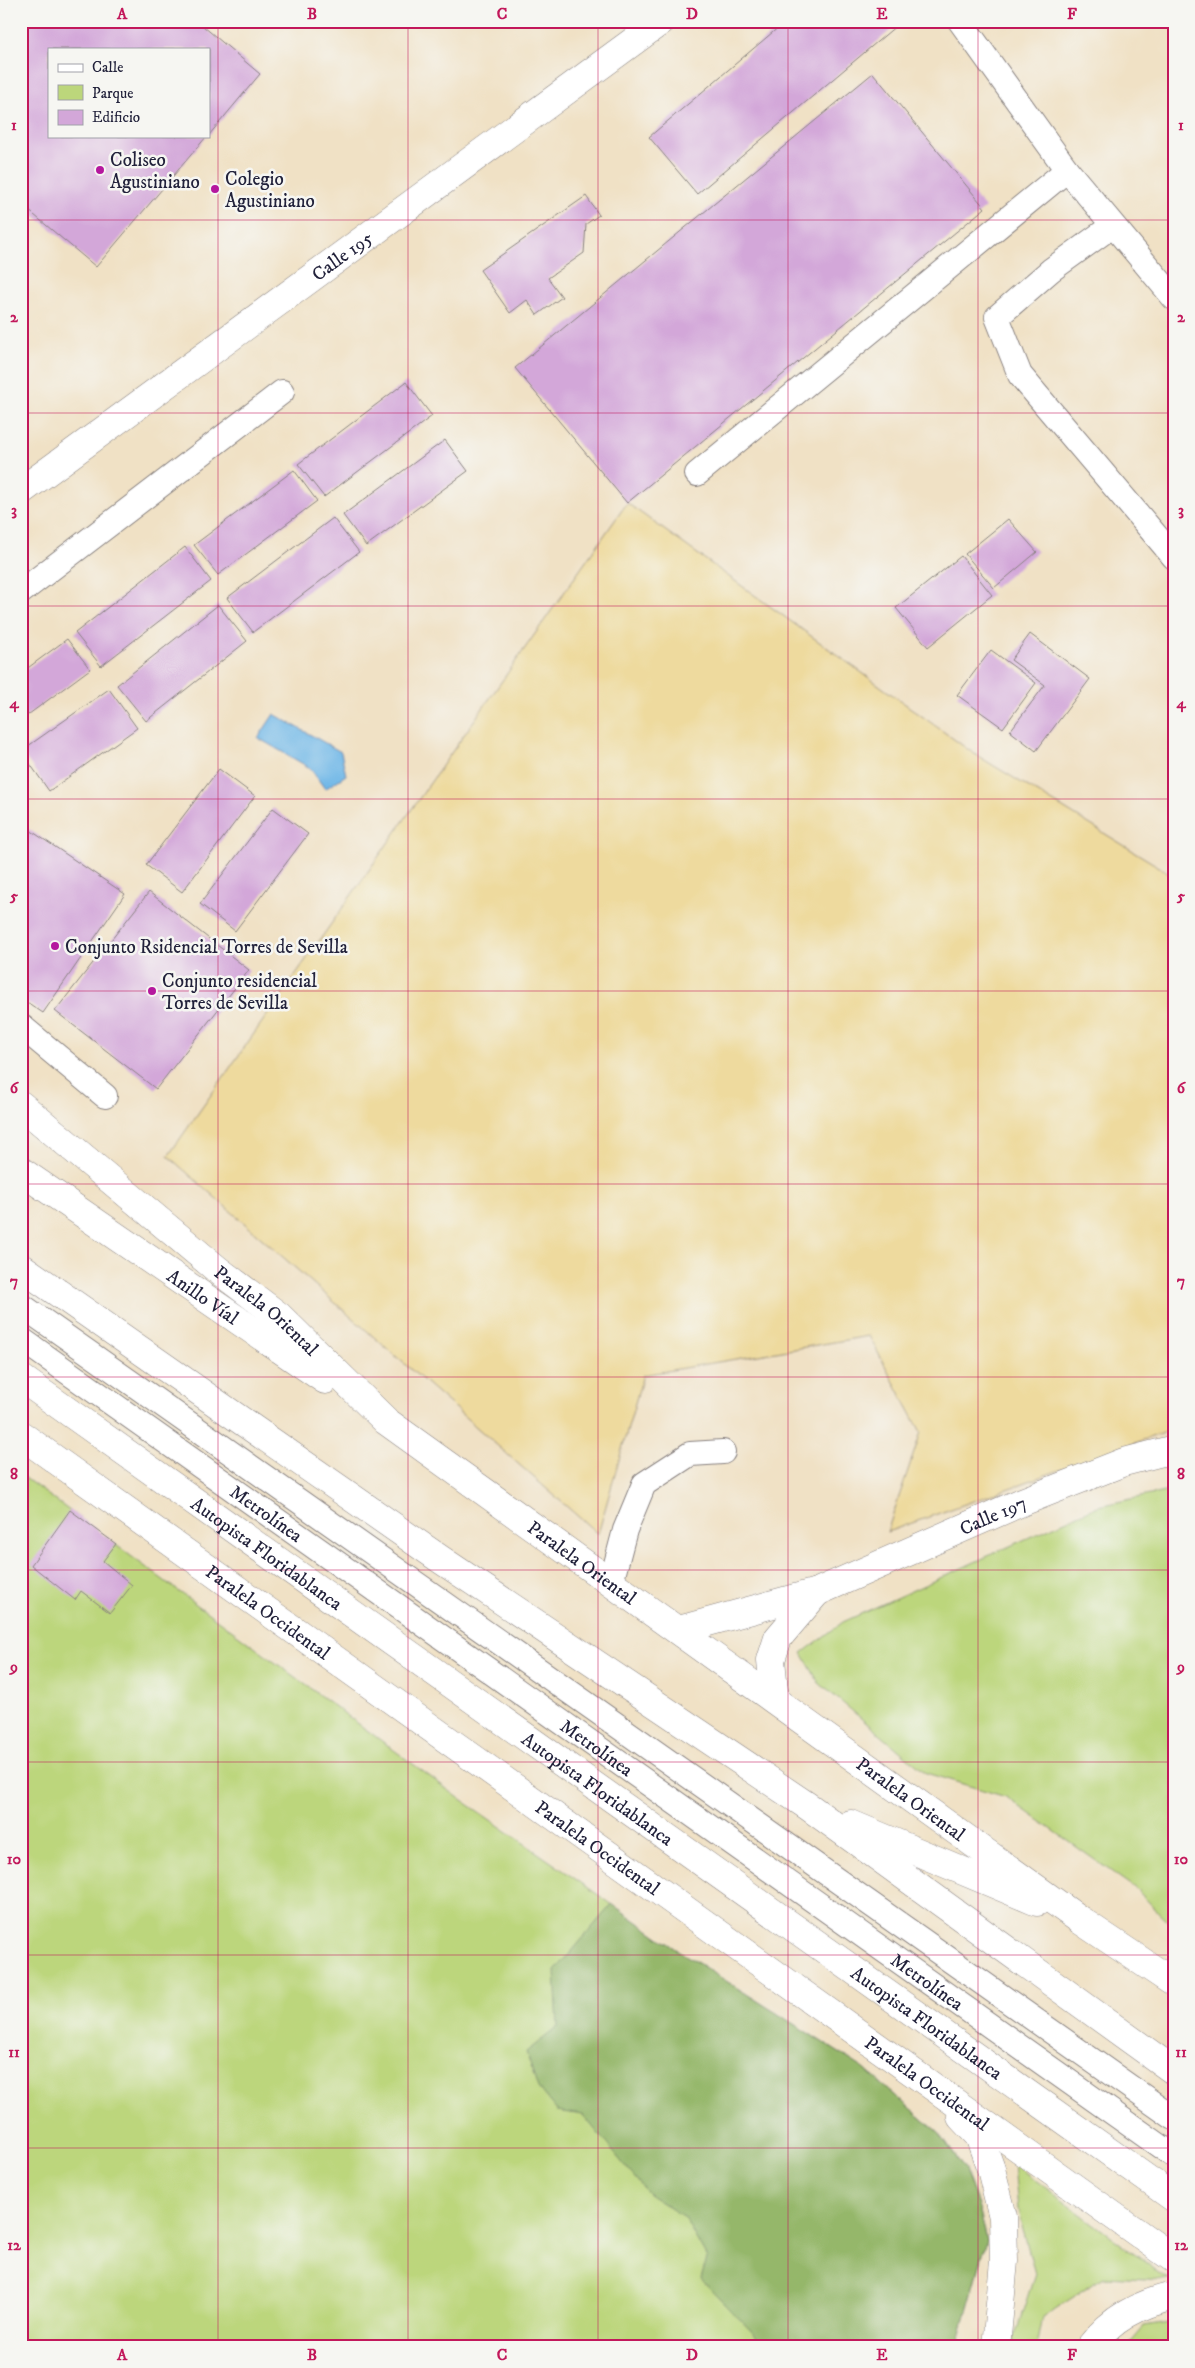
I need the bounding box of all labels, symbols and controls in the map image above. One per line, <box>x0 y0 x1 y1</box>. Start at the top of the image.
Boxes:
text: A <box>116 4 128 24</box>
text: B <box>307 4 317 24</box>
text: C <box>497 4 507 24</box>
text: D <box>686 4 698 24</box>
text: E <box>876 4 888 24</box>
text: F <box>1067 4 1077 24</box>
legend <box>48 48 210 138</box>
text: Calle <box>92 58 124 77</box>
text: Parque <box>92 84 133 103</box>
text: Edificio <box>92 108 140 127</box>
text: 1 <box>11 115 17 135</box>
text: 1 <box>1178 115 1184 135</box>
place label: Coliseo Agustiniano <box>110 149 200 194</box>
marker: Coliseo Agustiniano <box>94 164 106 176</box>
place label: Colegio Agustiniano <box>225 168 315 213</box>
marker: Colegio Agustiniano <box>209 183 221 195</box>
street label: Calle 195 <box>308 226 378 287</box>
text: 2 <box>10 307 19 327</box>
text: 2 <box>1177 307 1186 327</box>
text: 3 <box>11 500 17 520</box>
text: 3 <box>1178 500 1184 520</box>
text: 4 <box>8 693 19 713</box>
text: 4 <box>1175 693 1186 713</box>
text: 5 <box>9 886 18 906</box>
text: 5 <box>1176 886 1185 906</box>
place label: Conjunto Rsidencial Torres de Sevilla <box>65 936 348 959</box>
marker: Conjunto Rsidencial Torres de Sevilla <box>49 940 61 952</box>
place label: Conjunto residencial Torres de Sevilla <box>162 970 317 1015</box>
marker: Conjunto residencial Torres de Sevilla <box>146 985 158 997</box>
text: 6 <box>10 1078 20 1098</box>
text: 6 <box>1177 1078 1187 1098</box>
street label: Paralela Oriental <box>209 1261 323 1361</box>
street label: Anillo Víal <box>162 1265 243 1330</box>
text: 7 <box>10 1271 18 1291</box>
text: 7 <box>1177 1271 1185 1291</box>
text: 8 <box>10 1464 18 1484</box>
text: 8 <box>1177 1464 1185 1484</box>
street label: Metrolínea <box>225 1481 307 1548</box>
street label: Calle 197 <box>956 1492 1030 1541</box>
street label: Autopista Floridablanca <box>186 1493 346 1616</box>
street label: Paralela Oriental <box>522 1516 641 1610</box>
street label: Paralela Occidental <box>201 1561 334 1665</box>
text: 9 <box>9 1657 18 1677</box>
text: 9 <box>1176 1657 1185 1677</box>
street label: Metrolínea <box>555 1715 637 1782</box>
street label: Autopista Floridablanca <box>517 1728 677 1851</box>
street label: Paralela Oriental <box>851 1753 969 1847</box>
street label: Paralela Occidental <box>530 1796 664 1901</box>
text: 10 <box>7 1849 22 1869</box>
text: 10 <box>1174 1849 1189 1869</box>
street label: Metrolínea <box>886 1949 967 2016</box>
street label: Autopista Floridablanca <box>846 1962 1007 2085</box>
street label: Paralela Occidental <box>860 2032 993 2136</box>
text: 11 <box>8 2042 20 2062</box>
text: 11 <box>1175 2042 1187 2062</box>
text: 12 <box>7 2235 22 2255</box>
text: 12 <box>1174 2235 1189 2255</box>
text: A <box>116 2345 128 2365</box>
text: B <box>307 2345 317 2365</box>
text: C <box>497 2345 507 2365</box>
text: D <box>686 2345 698 2365</box>
text: E <box>876 2345 888 2365</box>
text: F <box>1067 2345 1077 2365</box>

